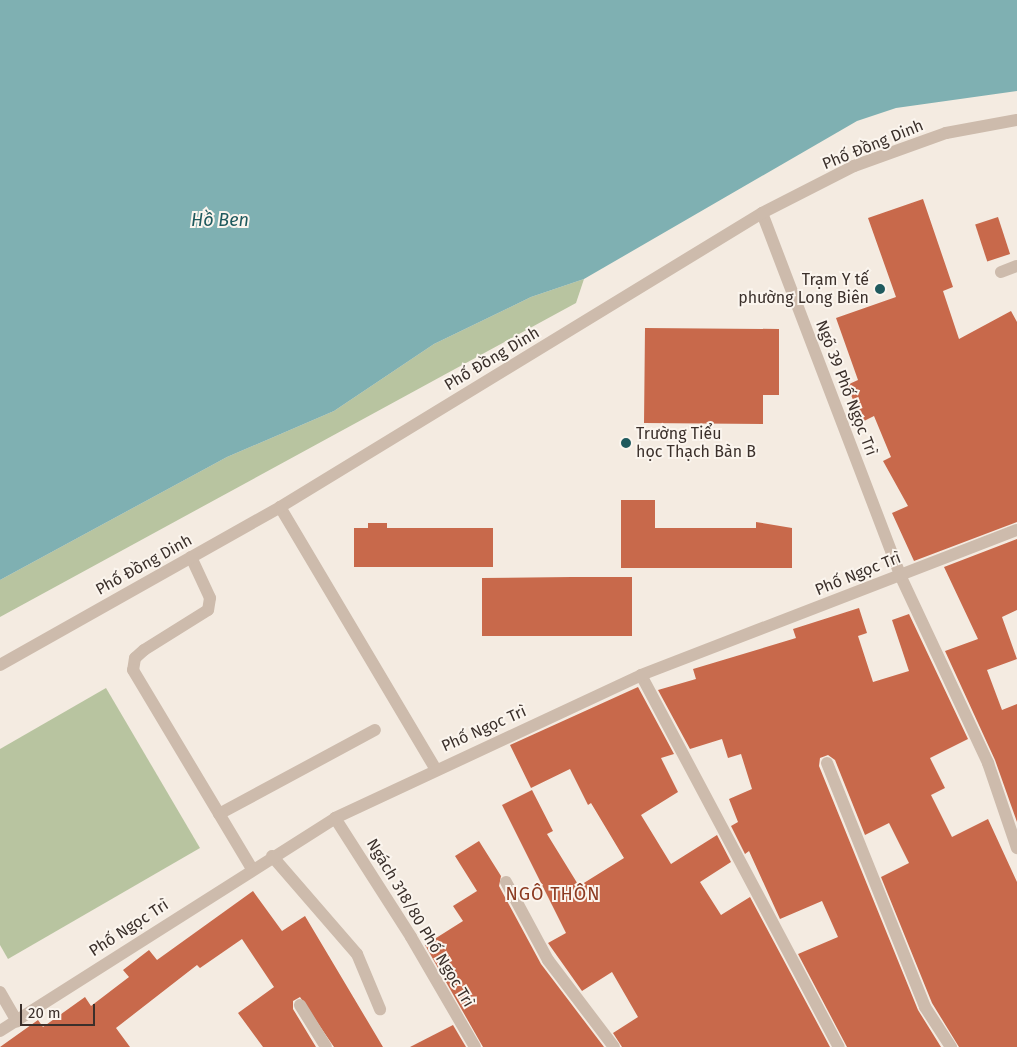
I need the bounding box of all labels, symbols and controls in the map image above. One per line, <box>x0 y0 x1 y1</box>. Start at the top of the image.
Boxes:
street label: Phố Đồng Dinh <box>820 116 926 174</box>
water label: Hồ Ben <box>191 209 249 231</box>
place label: Trạm Y tế phường Long Biên <box>738 270 869 308</box>
marker: Trạm Y tế phường Long Biên <box>873 282 887 296</box>
street label: Ngõ 39 Phố Ngọc Trì <box>811 318 881 458</box>
street label: Phố Đồng Dinh <box>441 323 543 395</box>
place label: Trường Tiểu học Thạch Bàn B <box>636 424 756 462</box>
marker: Trường Tiểu học Thạch Bàn B <box>620 437 632 449</box>
street label: Phố Đồng Dinh <box>92 531 196 599</box>
street label: Phố Ngọc Trì <box>812 548 904 600</box>
street label: Phố Ngọc Trì <box>439 702 529 756</box>
street label: Ngách 318/80 Phố Ngọc Trì <box>362 835 478 1011</box>
district label: NGÔ THÔN <box>504 883 602 905</box>
street label: Phố Ngọc Trì <box>86 895 172 961</box>
scale bar <box>22 994 98 1026</box>
text: 20 m <box>28 1004 61 1022</box>

